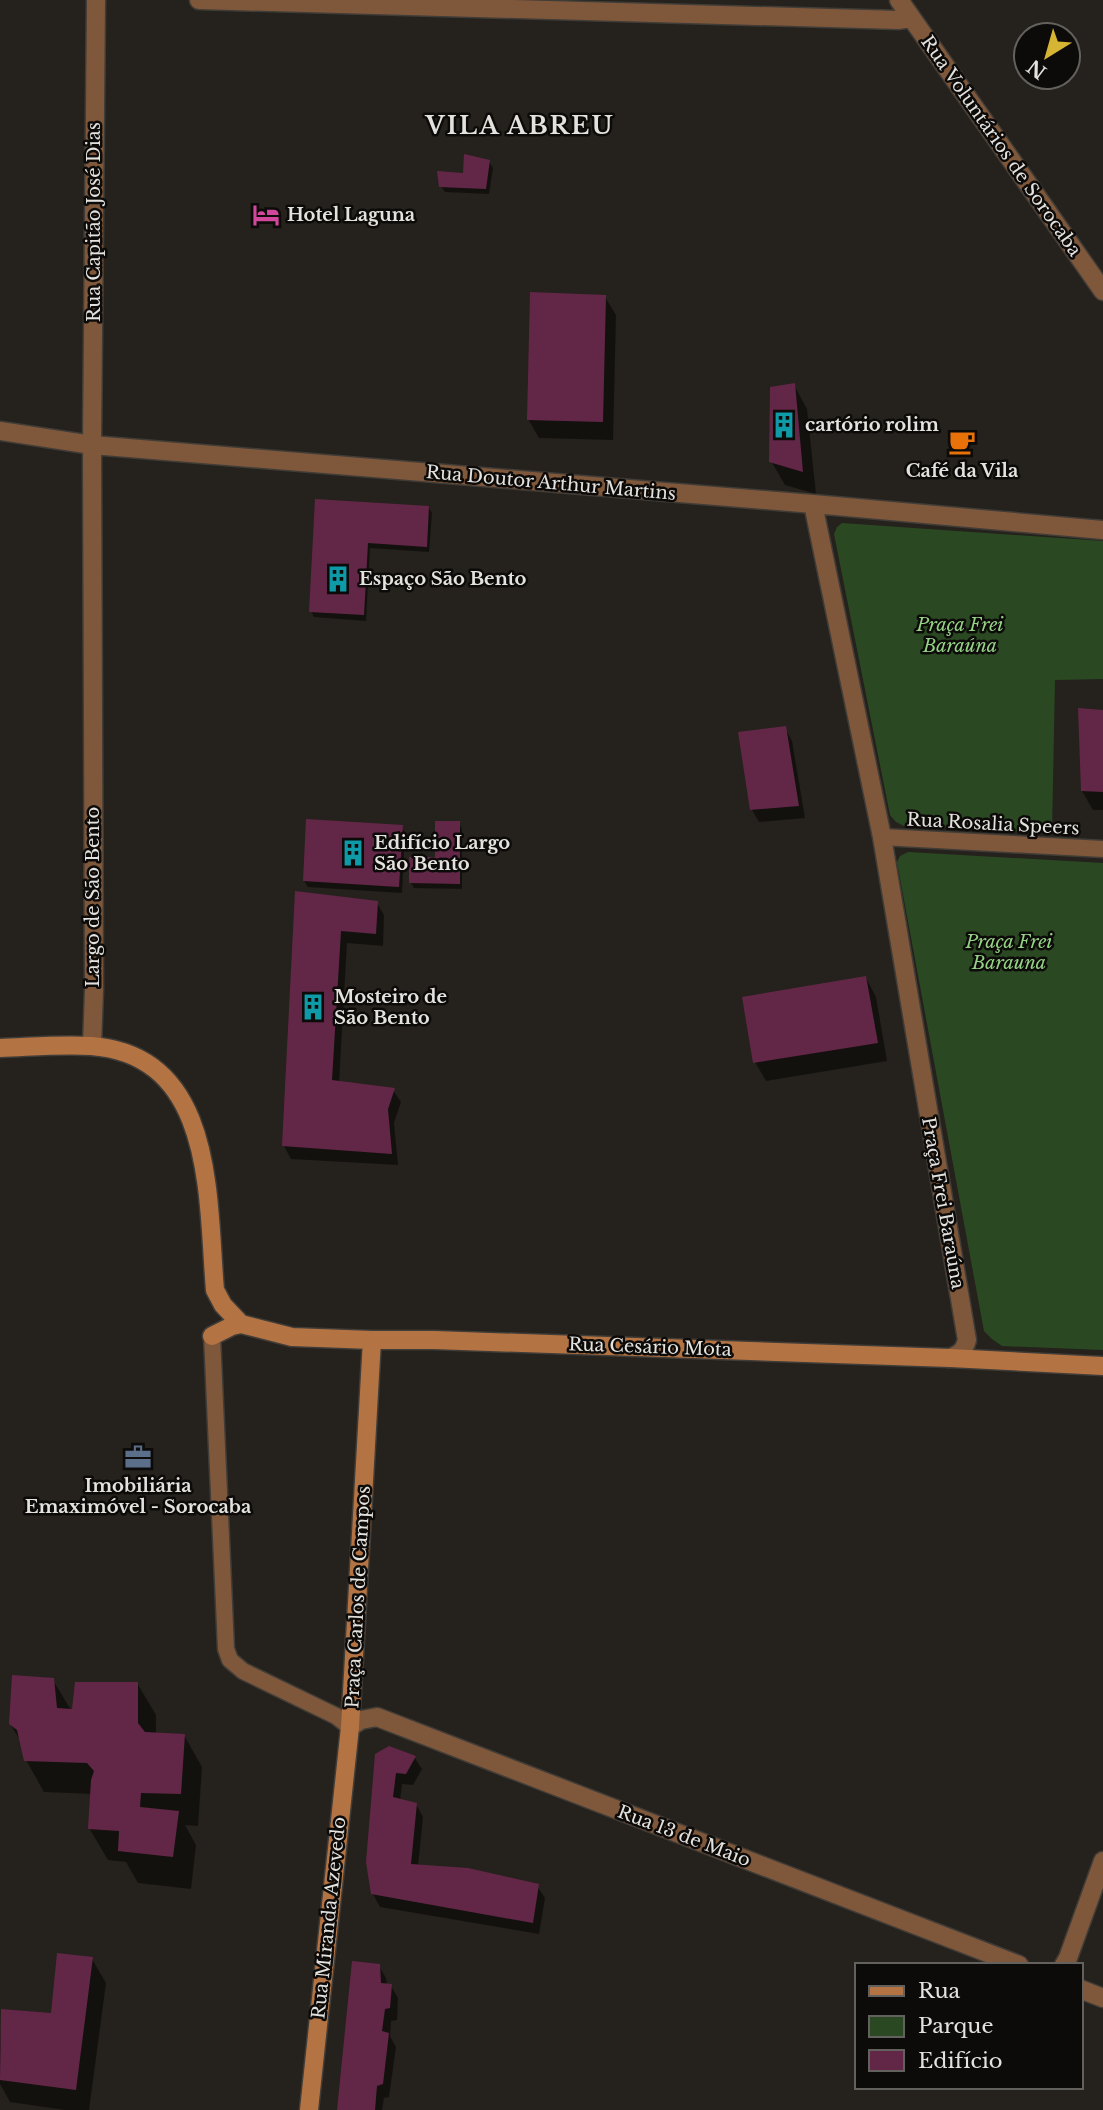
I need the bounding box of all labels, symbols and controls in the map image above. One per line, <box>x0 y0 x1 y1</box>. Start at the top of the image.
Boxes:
north arrow <box>1012 21 1082 91</box>
street label: Rua Voluntários de Sorocaba <box>916 31 1086 261</box>
text: N <box>1023 55 1051 84</box>
district label: VILA ABREU <box>424 111 615 140</box>
street label: Rua Capitão José Dias <box>83 122 105 322</box>
hotel icon: Hotel Laguna <box>251 200 281 230</box>
place label: Hotel Laguna <box>287 204 416 226</box>
building icon: cartório rolim <box>769 410 799 440</box>
place label: cartório rolim <box>805 414 939 436</box>
cafe icon: Café da Vila <box>947 427 977 457</box>
place label: Café da Vila <box>906 460 1019 482</box>
street label: Rua Doutor Arthur Martins <box>425 461 677 505</box>
building icon: Espaço São Bento <box>323 564 353 594</box>
place label: Espaço São Bento <box>359 568 527 590</box>
park label: Praça Frei Baraúna <box>915 614 1004 657</box>
street label: Largo de São Bento <box>82 807 104 987</box>
street label: Rua Rosalia Speers <box>906 808 1080 840</box>
place label: Edifício Largo São Bento <box>374 832 510 875</box>
building icon: Edifício Largo São Bento <box>338 838 368 868</box>
park label: Praça Frei Barauna <box>964 931 1053 974</box>
place label: Mosteiro de São Bento <box>334 986 447 1029</box>
building icon: Mosteiro de São Bento <box>298 992 328 1022</box>
street label: Praça Frei Baraúna <box>917 1115 969 1291</box>
street label: Rua Cesário Mota <box>568 1333 732 1361</box>
office icon: Imobiliária Emaximóvel - Sorocaba <box>123 1442 153 1472</box>
place label: Imobiliária Emaximóvel - Sorocaba <box>25 1475 252 1518</box>
street label: Praça Carlos de Campos <box>341 1485 375 1709</box>
street label: Rua 13 de Maio <box>614 1801 754 1871</box>
street label: Rua Miranda Azevedo <box>307 1816 351 2020</box>
legend <box>855 1963 1082 2089</box>
text: Rua <box>918 1978 961 2004</box>
text: Parque <box>918 2013 993 2039</box>
text: Edifício <box>918 2048 1003 2074</box>

